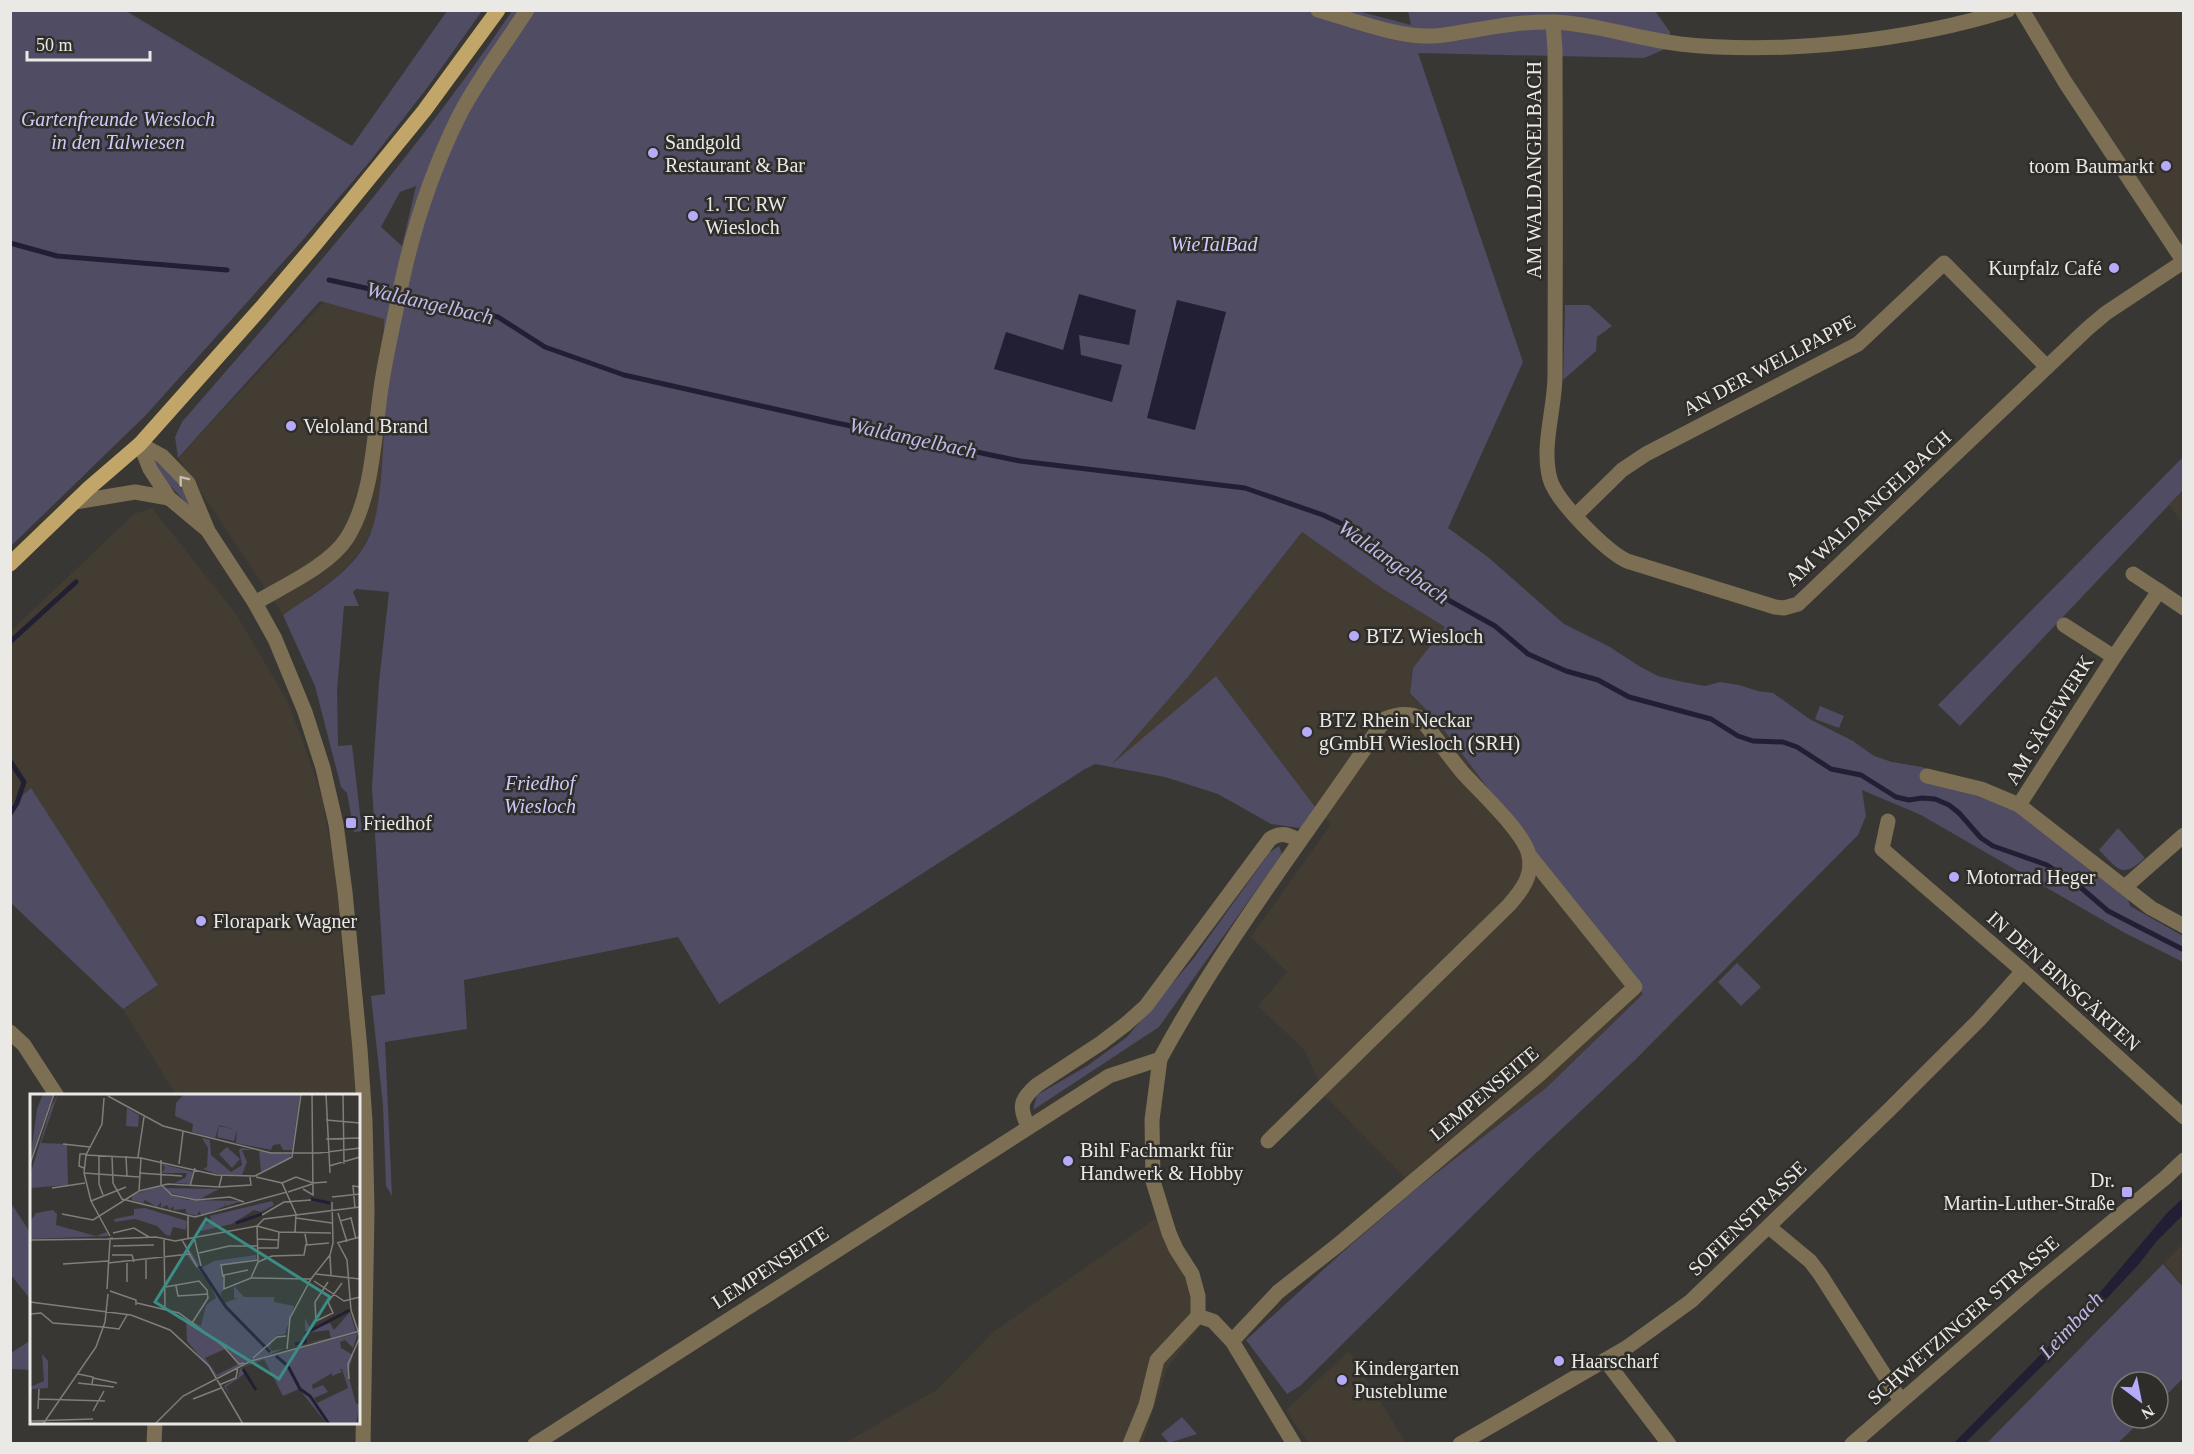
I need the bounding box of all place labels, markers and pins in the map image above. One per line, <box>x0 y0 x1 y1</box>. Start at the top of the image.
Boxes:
place label: Sandgold Restaurant & Bar <box>665 131 805 176</box>
marker: Sandgold Restaurant & Bar <box>646 146 660 160</box>
place label: toom Baumarkt <box>2029 155 2154 177</box>
marker: toom Baumarkt <box>2159 159 2173 173</box>
place label: 1. TC RW Wiesloch <box>705 193 786 238</box>
marker: 1. TC RW Wiesloch <box>686 209 700 223</box>
place label: Kurpfalz Café <box>1988 257 2102 280</box>
marker: Kurpfalz Café <box>2107 261 2121 275</box>
place label: Veloland Brand <box>303 415 428 437</box>
marker: Veloland Brand <box>284 419 298 433</box>
place label: BTZ Wiesloch <box>1366 625 1483 647</box>
marker: BTZ Wiesloch <box>1347 629 1361 643</box>
place label: BTZ Rhein Neckar gGmbH Wiesloch (SRH) <box>1319 709 1520 755</box>
marker: BTZ Rhein Neckar gGmbH Wiesloch (SRH) <box>1300 725 1314 739</box>
place label: Friedhof <box>363 812 432 834</box>
marker: Friedhof <box>344 816 358 830</box>
place label: Motorrad Heger <box>1966 866 2096 889</box>
marker: Motorrad Heger <box>1947 870 1961 884</box>
place label: Florapark Wagner <box>213 910 357 933</box>
marker: Florapark Wagner <box>194 914 208 928</box>
place label: Bihl Fachmarkt für Handwerk & Hobby <box>1080 1139 1243 1185</box>
marker: Bihl Fachmarkt für Handwerk & Hobby <box>1061 1154 1075 1168</box>
place label: Dr. Martin-Luther-Straße <box>1943 1169 2115 1214</box>
marker: Dr. Martin-Luther-Straße <box>2120 1185 2134 1199</box>
place label: Haarscharf <box>1571 1350 1659 1372</box>
marker: Haarscharf <box>1552 1354 1566 1368</box>
place label: Kindergarten Pusteblume <box>1354 1357 1459 1402</box>
marker: Kindergarten Pusteblume <box>1335 1373 1349 1387</box>

